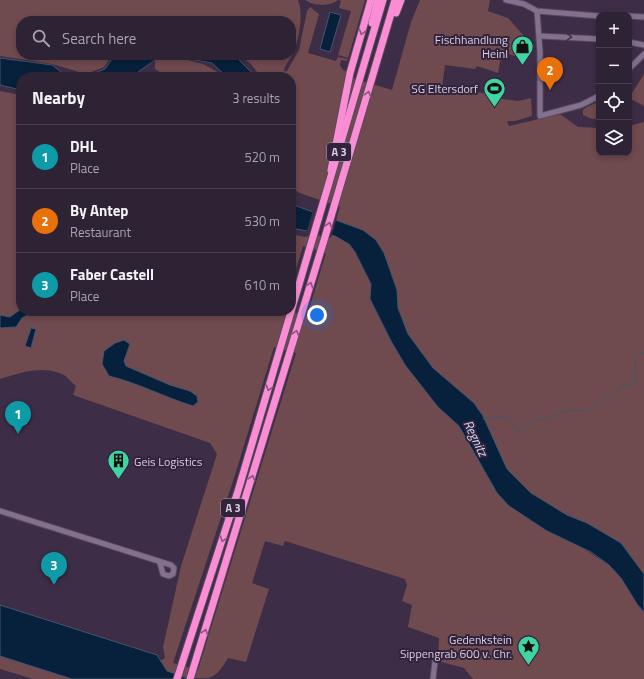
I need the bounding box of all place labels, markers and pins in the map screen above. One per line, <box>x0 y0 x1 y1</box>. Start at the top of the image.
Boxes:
place label: Fischhandlung Heinl <box>435 30 508 63</box>
shop icon: Fischhandlung Heinl <box>510 33 536 66</box>
pin: 2 <box>537 57 563 90</box>
sports icon: SG Eltersdorf <box>481 75 507 108</box>
place label: SG Eltersdorf <box>411 79 478 98</box>
pin: 1 <box>5 401 31 434</box>
building icon: Geis Logistics <box>105 448 131 481</box>
place label: Geis Logistics <box>134 452 203 471</box>
pin: 3 <box>41 552 67 585</box>
place label: Gedenkstein Sippengrab 600 v. Chr. <box>400 630 512 663</box>
place icon: Gedenkstein Sippengrab 600 v. Chr. <box>515 633 541 666</box>

